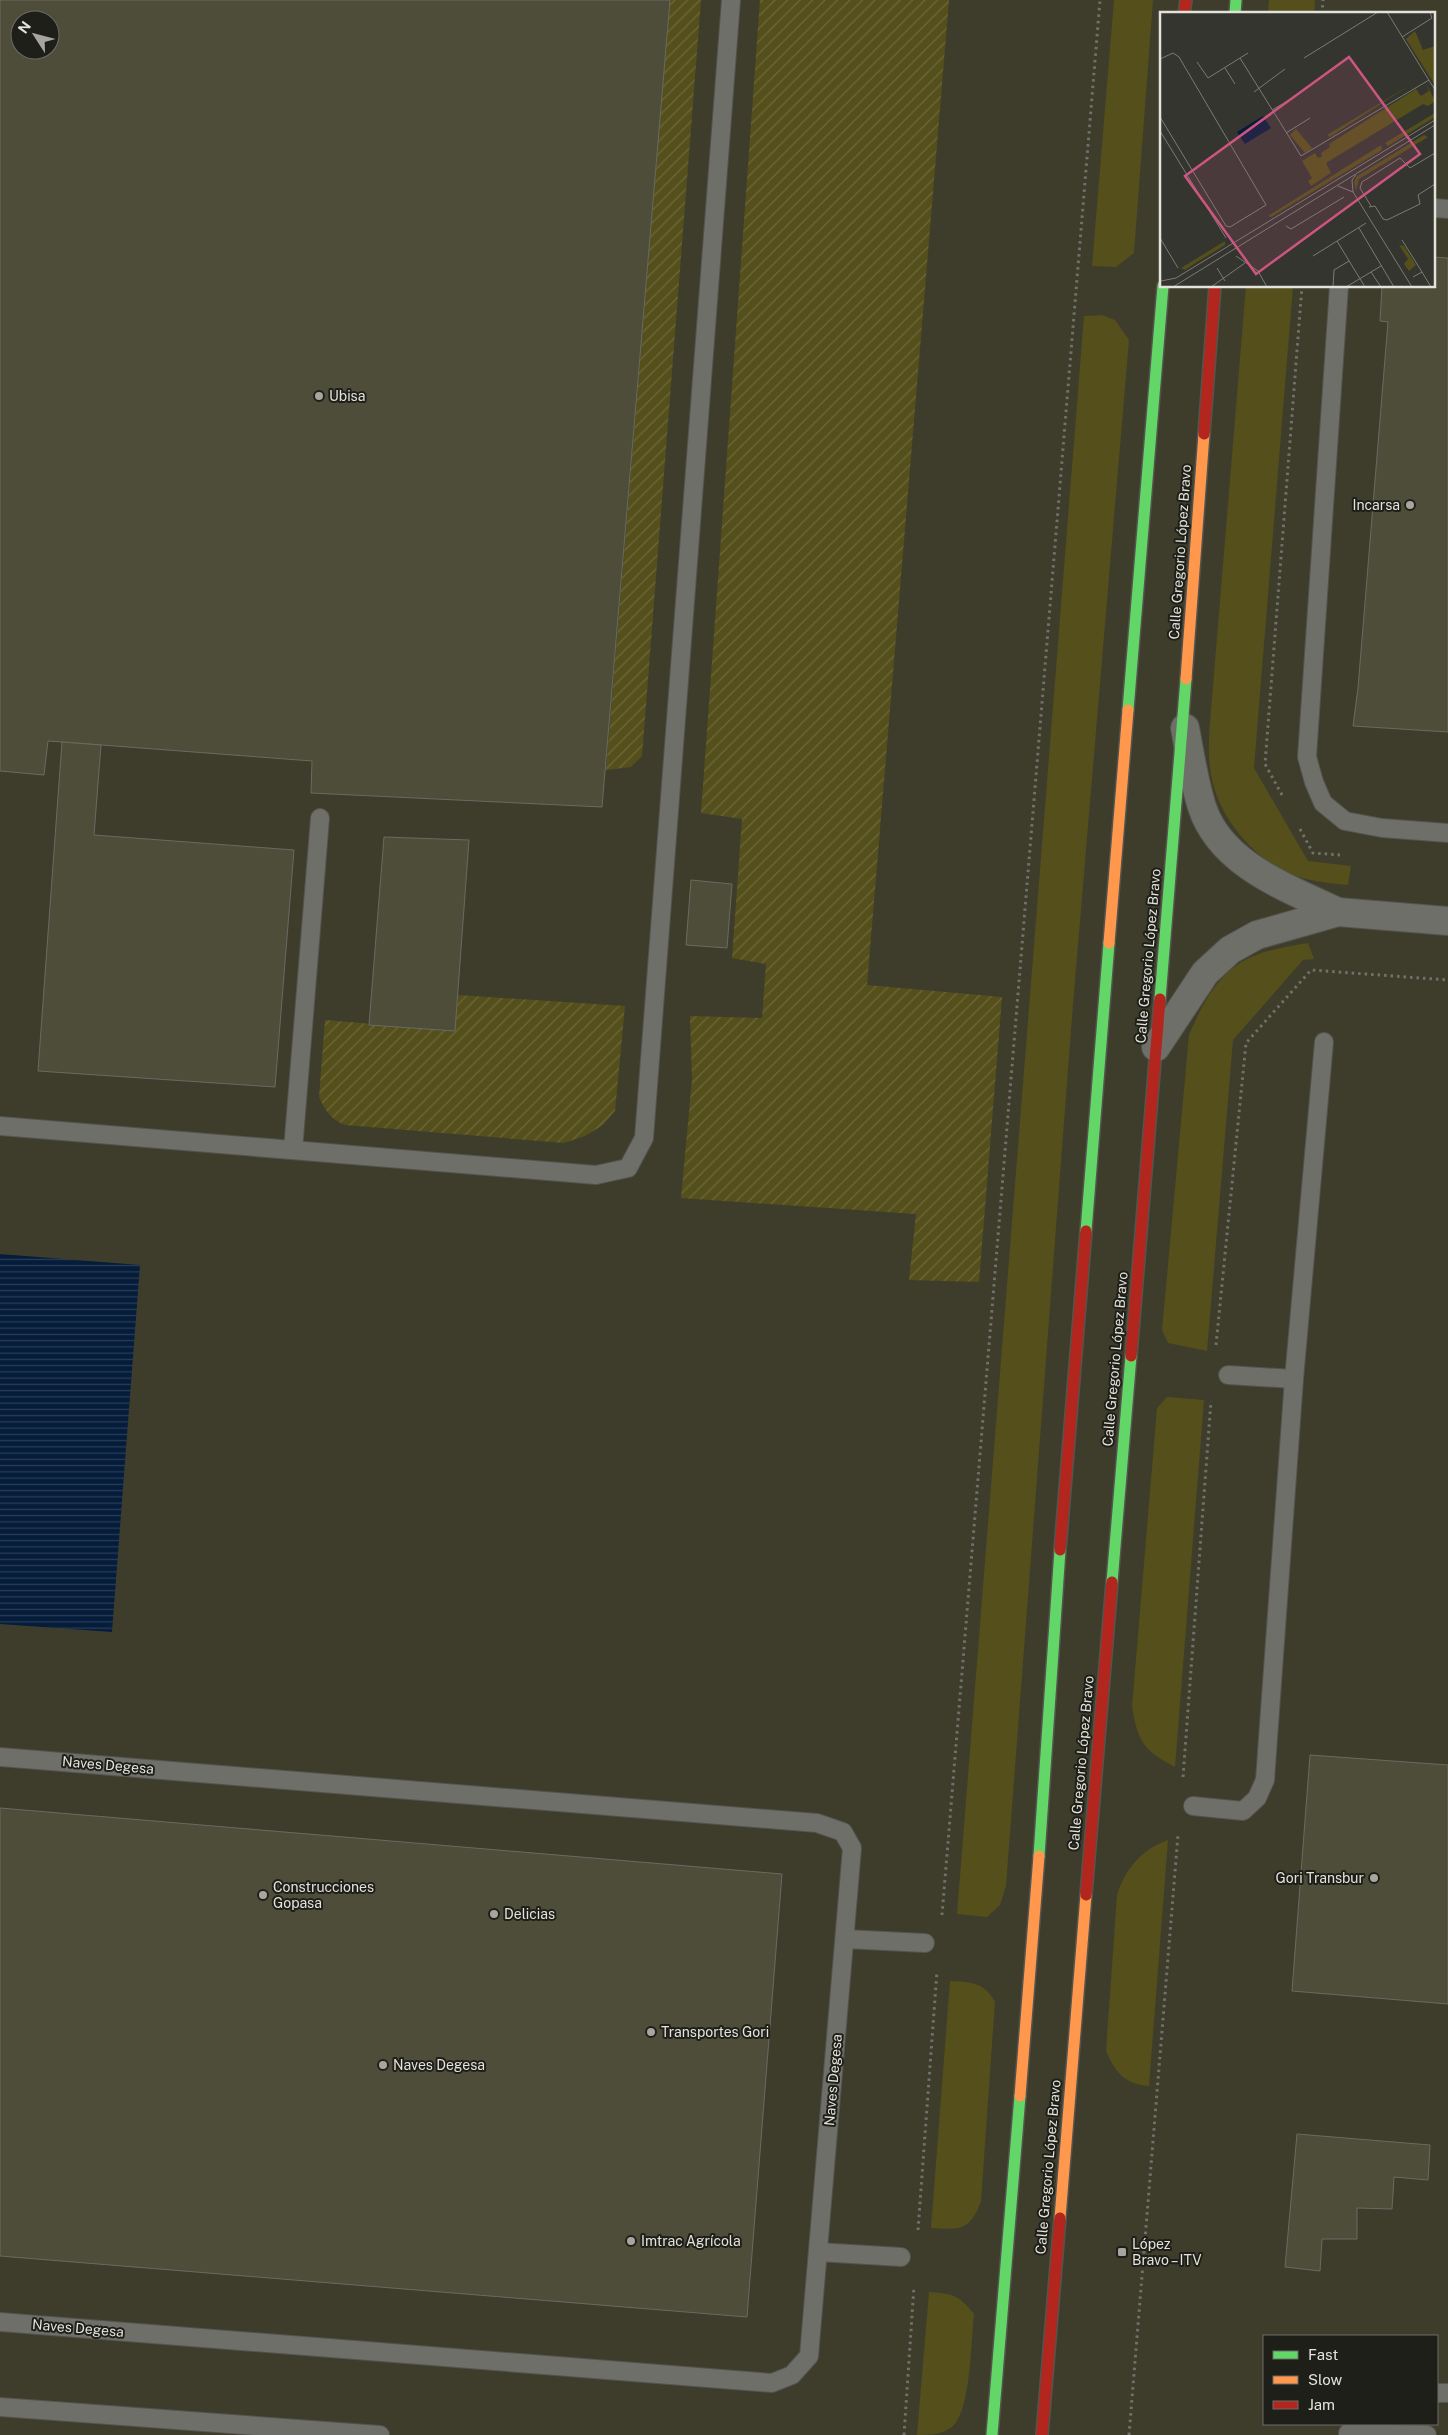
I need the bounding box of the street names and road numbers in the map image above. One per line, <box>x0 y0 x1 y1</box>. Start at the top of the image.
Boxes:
street label: Calle Gregorio López Bravo <box>1166 464 1194 640</box>
street label: Calle Gregorio López Bravo <box>1132 868 1164 1044</box>
street label: Calle Gregorio López Bravo <box>1099 1271 1131 1447</box>
street label: Calle Gregorio López Bravo <box>1065 1675 1097 1851</box>
street label: Naves Degesa <box>61 1753 155 1777</box>
street label: Naves Degesa <box>821 2033 845 2127</box>
street label: Calle Gregorio López Bravo <box>1032 2079 1064 2255</box>
street label: Naves Degesa <box>31 2316 125 2340</box>

